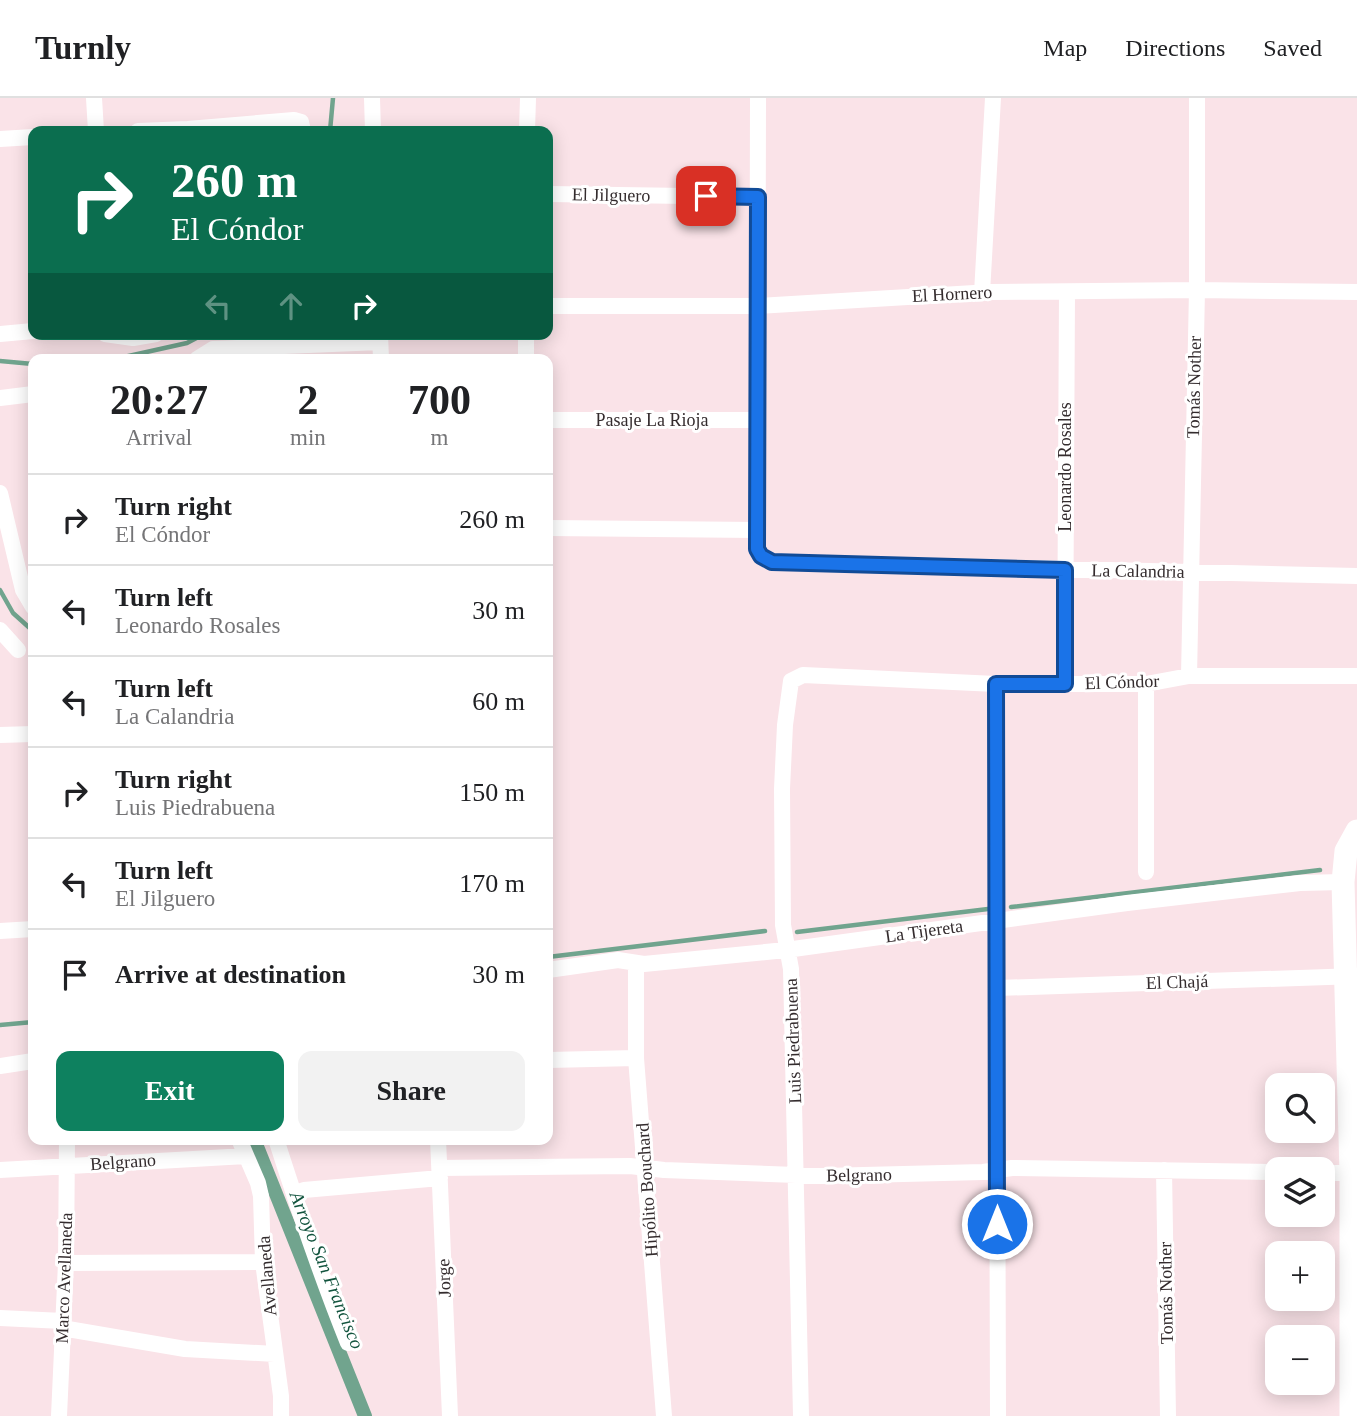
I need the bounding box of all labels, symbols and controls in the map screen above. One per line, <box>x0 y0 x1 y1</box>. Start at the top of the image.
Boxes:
text: Turnly <box>35 30 131 66</box>
text: Map <box>1043 35 1087 61</box>
text: Directions <box>1125 35 1225 61</box>
text: Saved <box>1263 35 1322 61</box>
text: 260 m <box>171 153 298 208</box>
icon: right <box>56 154 147 245</box>
pin <box>676 166 736 226</box>
icon: arrive <box>687 177 725 215</box>
street label: El Jilguero <box>572 184 650 206</box>
text: El Cóndor <box>171 211 303 247</box>
street label: El Hornero <box>911 282 993 306</box>
icon: left <box>199 287 237 325</box>
icon: ahead <box>272 287 310 325</box>
icon: right <box>345 287 383 325</box>
street label: Tomás Nother <box>1183 336 1205 438</box>
text: 20:27 <box>110 377 208 423</box>
text: 2 <box>297 377 318 423</box>
text: 700 <box>408 377 471 423</box>
street label: Leonardo Rosales <box>1055 402 1075 532</box>
street label: Pasaje La Rioja <box>596 410 708 430</box>
text: Arrival <box>126 425 192 450</box>
text: min <box>290 425 326 450</box>
text: m <box>430 425 448 450</box>
text: Turn right <box>115 492 232 521</box>
icon: right <box>56 501 94 539</box>
text: 260 m <box>459 505 525 534</box>
text: El Cóndor <box>115 522 210 547</box>
street label: La Calandria <box>1091 560 1185 582</box>
text: Turn left <box>115 583 213 612</box>
icon: left <box>56 592 94 630</box>
text: 30 m <box>472 596 525 625</box>
text: Leonardo Rosales <box>115 613 280 638</box>
street label: El Cóndor <box>1084 671 1160 693</box>
text: Turn left <box>115 674 213 703</box>
icon: left <box>56 683 94 721</box>
text: 60 m <box>472 687 525 716</box>
text: La Calandria <box>115 704 234 729</box>
text: Turn right <box>115 765 232 794</box>
icon: right <box>56 774 94 812</box>
text: 150 m <box>459 778 525 807</box>
text: Luis Piedrabuena <box>115 795 275 820</box>
text: Turn left <box>115 856 213 885</box>
icon: left <box>56 865 94 903</box>
text: 170 m <box>459 869 525 898</box>
text: El Jilguero <box>115 886 215 911</box>
street label: La Tijereta <box>884 916 964 946</box>
icon: arrive <box>56 956 94 994</box>
text: Arrive at destination <box>115 960 346 989</box>
text: 30 m <box>472 960 525 989</box>
street label: El Chajá <box>1145 971 1209 993</box>
street label: Luis Piedrabuena <box>781 978 805 1104</box>
button: Exit <box>56 1051 284 1131</box>
button: Share <box>298 1051 525 1131</box>
map controls <box>1265 1073 1335 1395</box>
button: search <box>1265 1073 1335 1143</box>
street label: Hipólito Bouchard <box>632 1122 662 1258</box>
street label: Belgrano <box>89 1150 157 1174</box>
button: layers <box>1265 1157 1335 1227</box>
street label: Belgrano <box>826 1164 892 1186</box>
water label: Arroyo San Francisco <box>285 1186 368 1352</box>
position arrow <box>960 1187 1034 1261</box>
street label: Marco Avellaneda <box>52 1212 76 1344</box>
street label: Avellaneda <box>254 1235 280 1317</box>
button: + <box>1265 1241 1335 1311</box>
street label: Tomás Nother <box>1155 1242 1177 1344</box>
street label: Jorge <box>433 1258 455 1298</box>
button: − <box>1265 1325 1335 1395</box>

